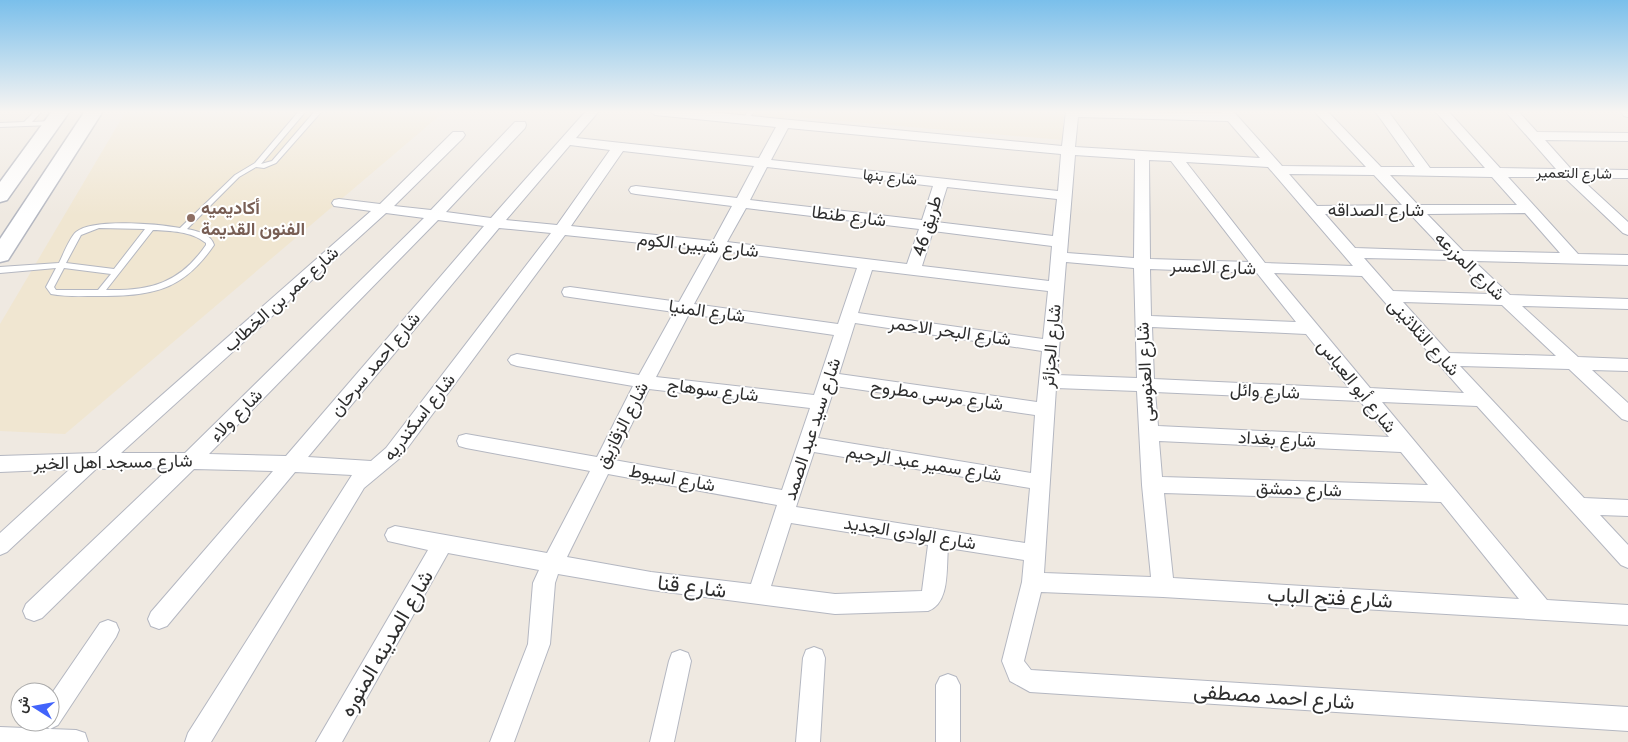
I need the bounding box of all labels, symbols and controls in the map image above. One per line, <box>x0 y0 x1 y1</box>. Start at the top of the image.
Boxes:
street label: شارع التعمير <box>1535 163 1612 185</box>
street label: شارع بنها <box>862 165 918 191</box>
street label: طريق 46 <box>907 193 947 259</box>
place label: أكاديميه الفنون القديمة <box>201 197 305 240</box>
street label: شارع الصداقه <box>1328 199 1424 222</box>
street label: شارع طنطا <box>810 201 888 232</box>
marker: أكاديميه الفنون القديمة <box>185 212 197 224</box>
street label: شارع المزرعه <box>1429 227 1510 306</box>
street label: شارع شبين الكوم <box>636 228 760 263</box>
street label: شارع عمر بن الخطاب <box>219 241 344 357</box>
street label: شارع الاعسر <box>1169 254 1256 280</box>
street label: شارع الثلاثينى <box>1383 294 1465 381</box>
street label: شارع المنيا <box>667 295 747 328</box>
street label: شارع الجزائر <box>1036 303 1067 390</box>
street label: شارع احمد سرحان <box>325 307 426 421</box>
street label: شارع البحر الاحمر <box>887 311 1012 351</box>
street label: شارع العنوسى <box>1131 322 1160 422</box>
street label: شارع أبو العباس <box>1312 335 1401 438</box>
street label: شارع سيد عبد الصمد <box>779 355 846 503</box>
street label: شارع اسكندريه <box>378 369 461 466</box>
street label: شارع سوهاج <box>666 373 760 407</box>
street label: شارع مرسى مطروح <box>869 375 1005 416</box>
street label: شارع الزقازيق <box>591 378 654 472</box>
street label: شارع وائل <box>1229 378 1301 405</box>
street label: شارع ولاء <box>205 384 268 447</box>
street label: شارع بغداد <box>1237 426 1317 453</box>
street label: شارع سمير عبد الرحيم <box>845 440 1003 487</box>
street label: شارع مسجد اهل الخير <box>32 450 193 475</box>
street label: شارع اسيوط <box>627 460 717 497</box>
street label: شارع دمشق <box>1256 477 1342 502</box>
street label: شارع الوادى الجديد <box>842 512 978 555</box>
street label: شارع المدينه المنوره <box>334 565 440 722</box>
street label: شارع قنا <box>656 569 728 605</box>
street label: شارع فتح الباب <box>1267 581 1393 615</box>
street label: شارع احمد مصطفى <box>1193 678 1355 716</box>
north arrow <box>10 682 60 732</box>
text: ش <box>12 694 33 714</box>

